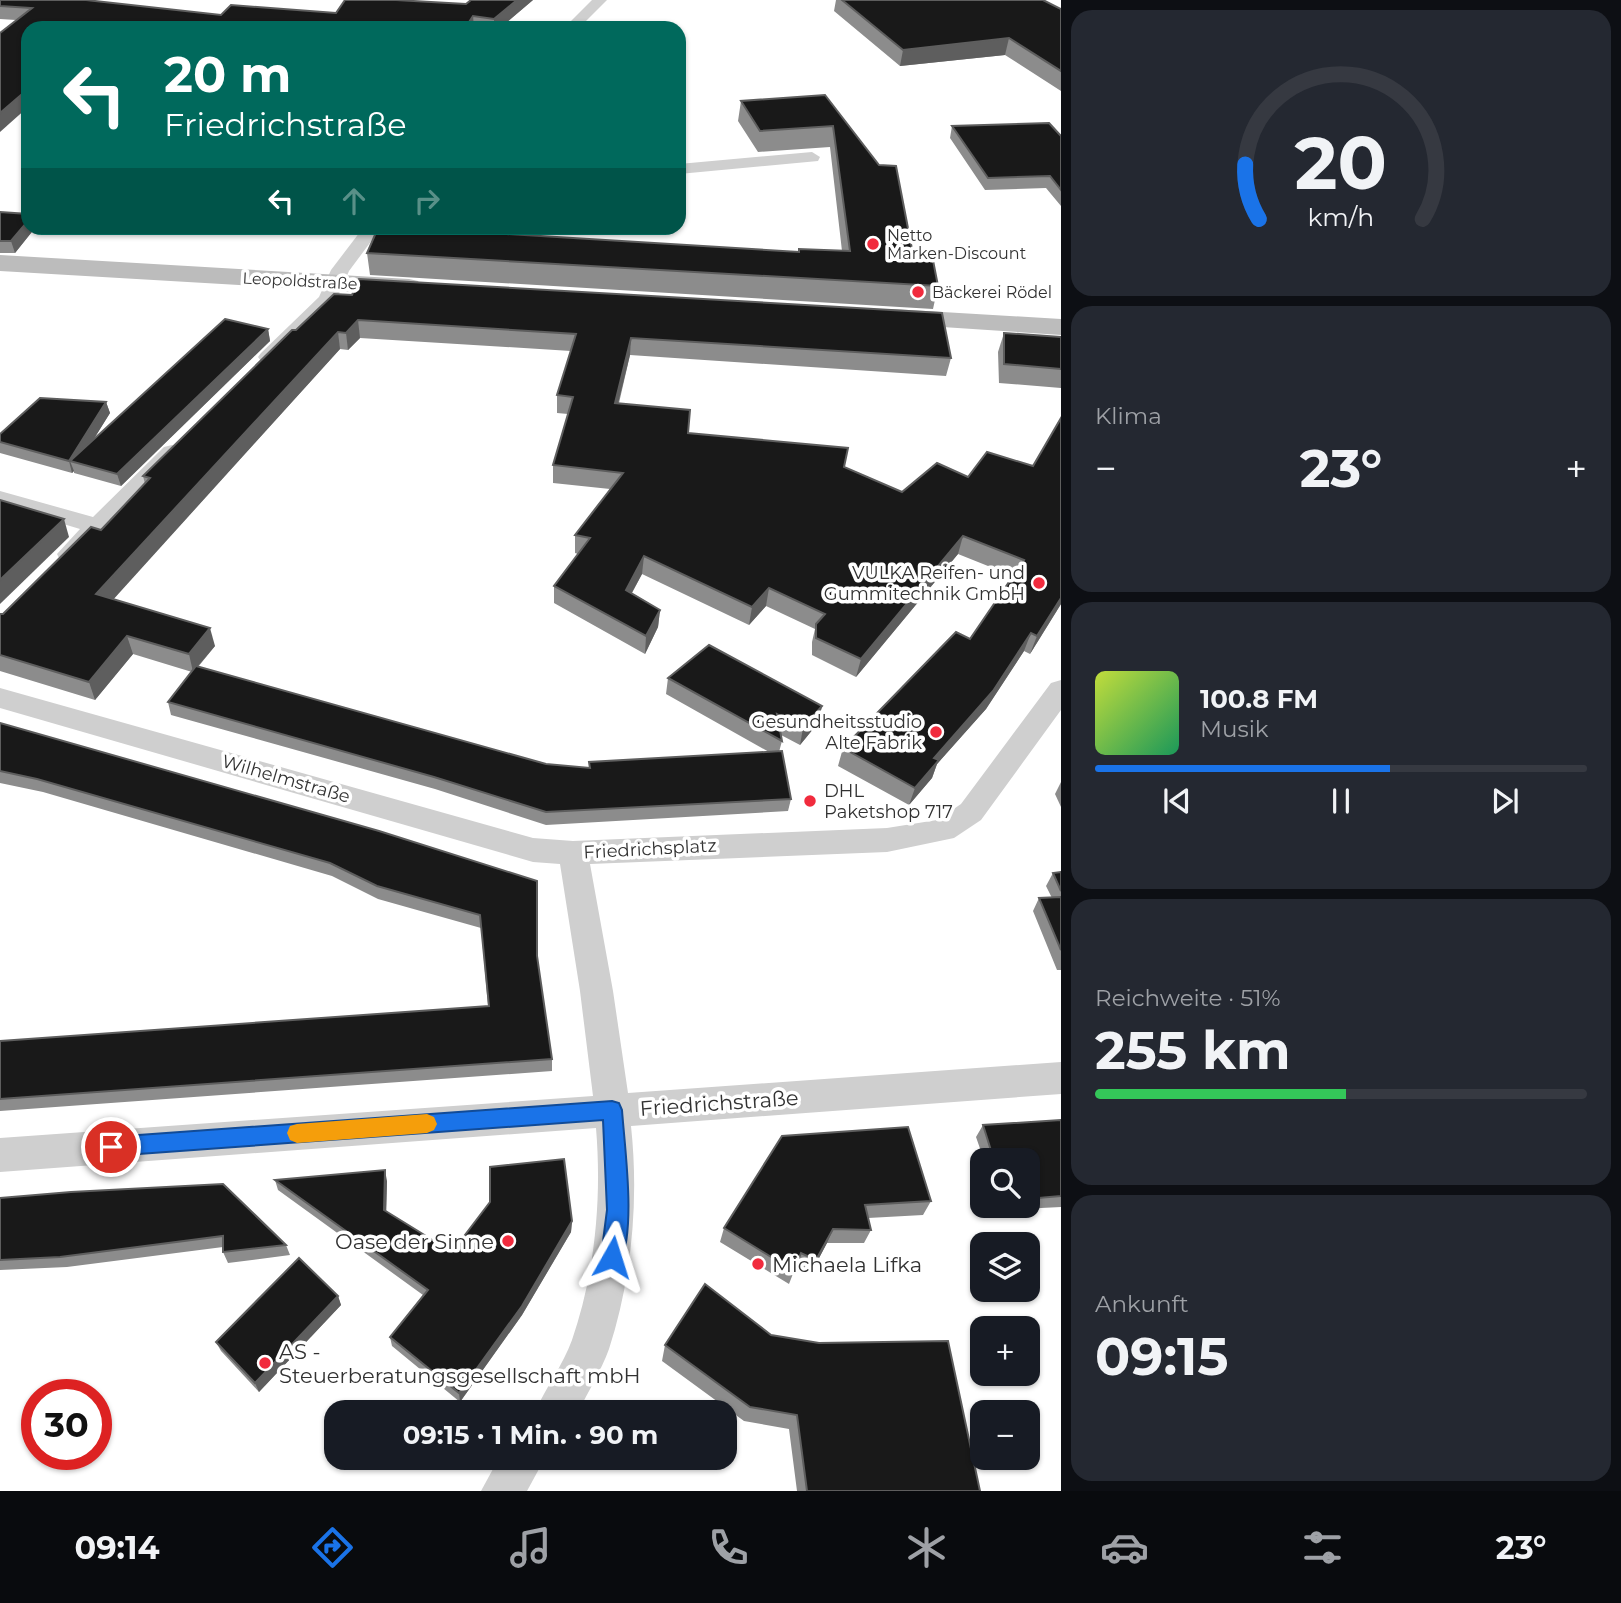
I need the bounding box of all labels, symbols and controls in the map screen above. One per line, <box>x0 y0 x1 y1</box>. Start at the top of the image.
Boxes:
text: 20 m <box>164 45 291 104</box>
icon: left <box>49 49 140 140</box>
text: Friedrichstraße <box>164 105 406 144</box>
text: 20 <box>1295 119 1387 207</box>
icon: left <box>262 182 300 220</box>
icon: ahead <box>335 182 373 220</box>
icon: right <box>408 182 446 220</box>
text: km/h <box>1308 202 1374 232</box>
place label: Netto Marken-Discount <box>887 226 1027 263</box>
marker: Netto Marken-Discount <box>865 236 881 252</box>
street label: Leopoldstraße <box>242 269 358 293</box>
place label: Bäckerei Rödel <box>932 283 1052 302</box>
marker: Bäckerei Rödel <box>910 284 926 300</box>
text: Klima <box>1095 402 1162 430</box>
text: 23° <box>1300 437 1382 500</box>
text: − <box>1095 445 1117 492</box>
text: + <box>1565 445 1587 492</box>
place label: VULKA Reifen- und Gummitechnik GmbH <box>824 562 1025 605</box>
marker: VULKA Reifen- und Gummitechnik GmbH <box>1031 575 1047 591</box>
text: 100.8 FM <box>1200 683 1318 715</box>
place label: Gesundheitsstudio Alte Fabrik <box>752 711 922 754</box>
text: Musik <box>1200 715 1269 743</box>
marker: Gesundheitsstudio Alte Fabrik <box>928 724 944 740</box>
street label: Wilhelmstraße <box>219 750 353 808</box>
place label: DHL Paketshop 717 <box>824 780 953 823</box>
icon: previous <box>1158 782 1196 820</box>
icon: pause <box>1322 782 1360 820</box>
icon: next <box>1486 782 1524 820</box>
marker: DHL Paketshop 717 <box>802 793 818 809</box>
street label: Friedrichsplatz <box>583 835 717 863</box>
text: Reichweite · 51% <box>1095 984 1281 1012</box>
text: 255 km <box>1095 1019 1290 1082</box>
street label: Friedrichstraße <box>639 1085 799 1121</box>
pin <box>81 1117 141 1177</box>
icon: arrive <box>92 1128 130 1166</box>
map controls <box>970 1148 1040 1470</box>
button: search <box>970 1148 1040 1218</box>
position arrow <box>575 1220 649 1294</box>
place label: Oase der Sinne <box>335 1229 494 1254</box>
button: layers <box>970 1232 1040 1302</box>
marker: Oase der Sinne <box>500 1233 516 1249</box>
place label: Michaela Lifka <box>772 1252 922 1277</box>
marker: Michaela Lifka <box>750 1256 766 1272</box>
text: Ankunft <box>1095 1290 1189 1318</box>
button: + <box>970 1316 1040 1386</box>
text: 09:15 <box>1095 1325 1228 1388</box>
place label: AS - Steuerberatungsgesellschaft mbH <box>279 1339 641 1388</box>
marker: AS - Steuerberatungsgesellschaft mbH <box>257 1355 273 1371</box>
speed limit sign: 30 <box>21 1379 112 1470</box>
button: − <box>970 1400 1040 1470</box>
text: 09:15 · 1 Min. · 90 m <box>403 1419 658 1451</box>
icon: directions <box>308 1523 357 1572</box>
icon: music <box>506 1523 555 1572</box>
icon: phone <box>704 1523 753 1572</box>
icon: climate <box>902 1523 951 1572</box>
icon: car <box>1100 1523 1149 1572</box>
icon: filters <box>1298 1523 1347 1572</box>
text: 09:14 <box>74 1528 160 1567</box>
text: 23° <box>1496 1528 1547 1567</box>

